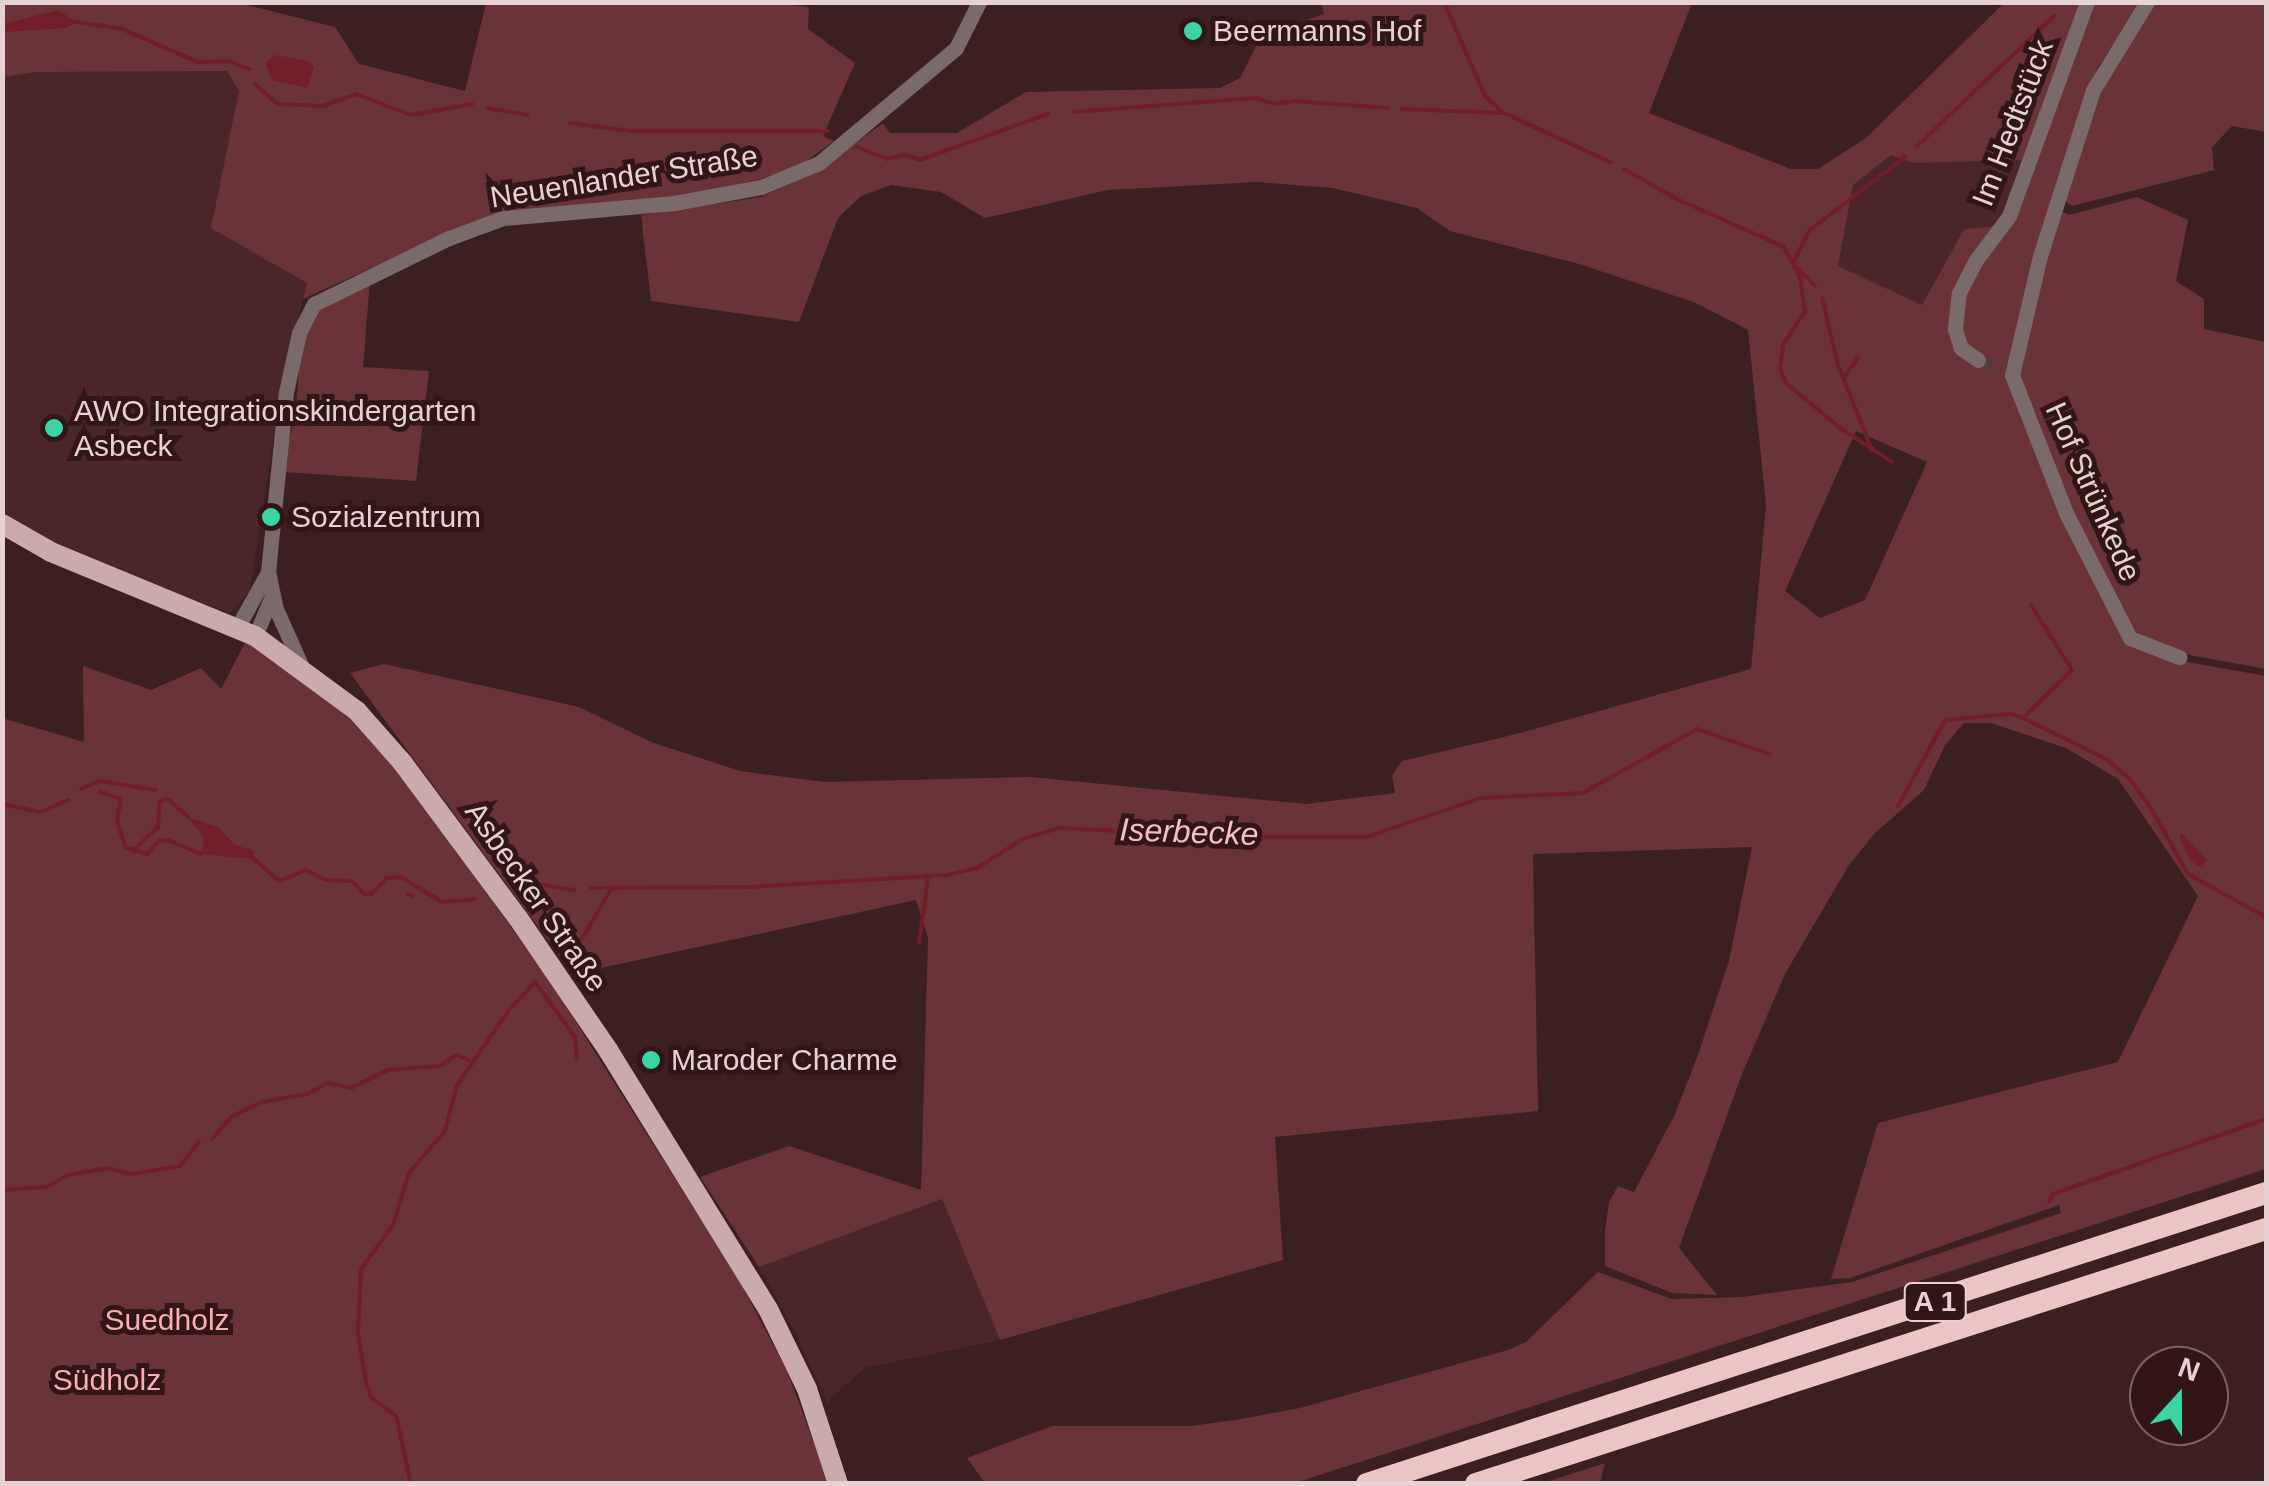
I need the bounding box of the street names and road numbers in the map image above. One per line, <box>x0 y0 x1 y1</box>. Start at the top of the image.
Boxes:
street label: Im Hedtstück <box>1965 35 2061 211</box>
street label: Neuenlander Straße <box>488 138 760 216</box>
street label: Hof Strünkede <box>2038 397 2148 587</box>
street label: Asbecker Straße <box>457 795 615 999</box>
road number: A 1 <box>1902 1279 1968 1325</box>

